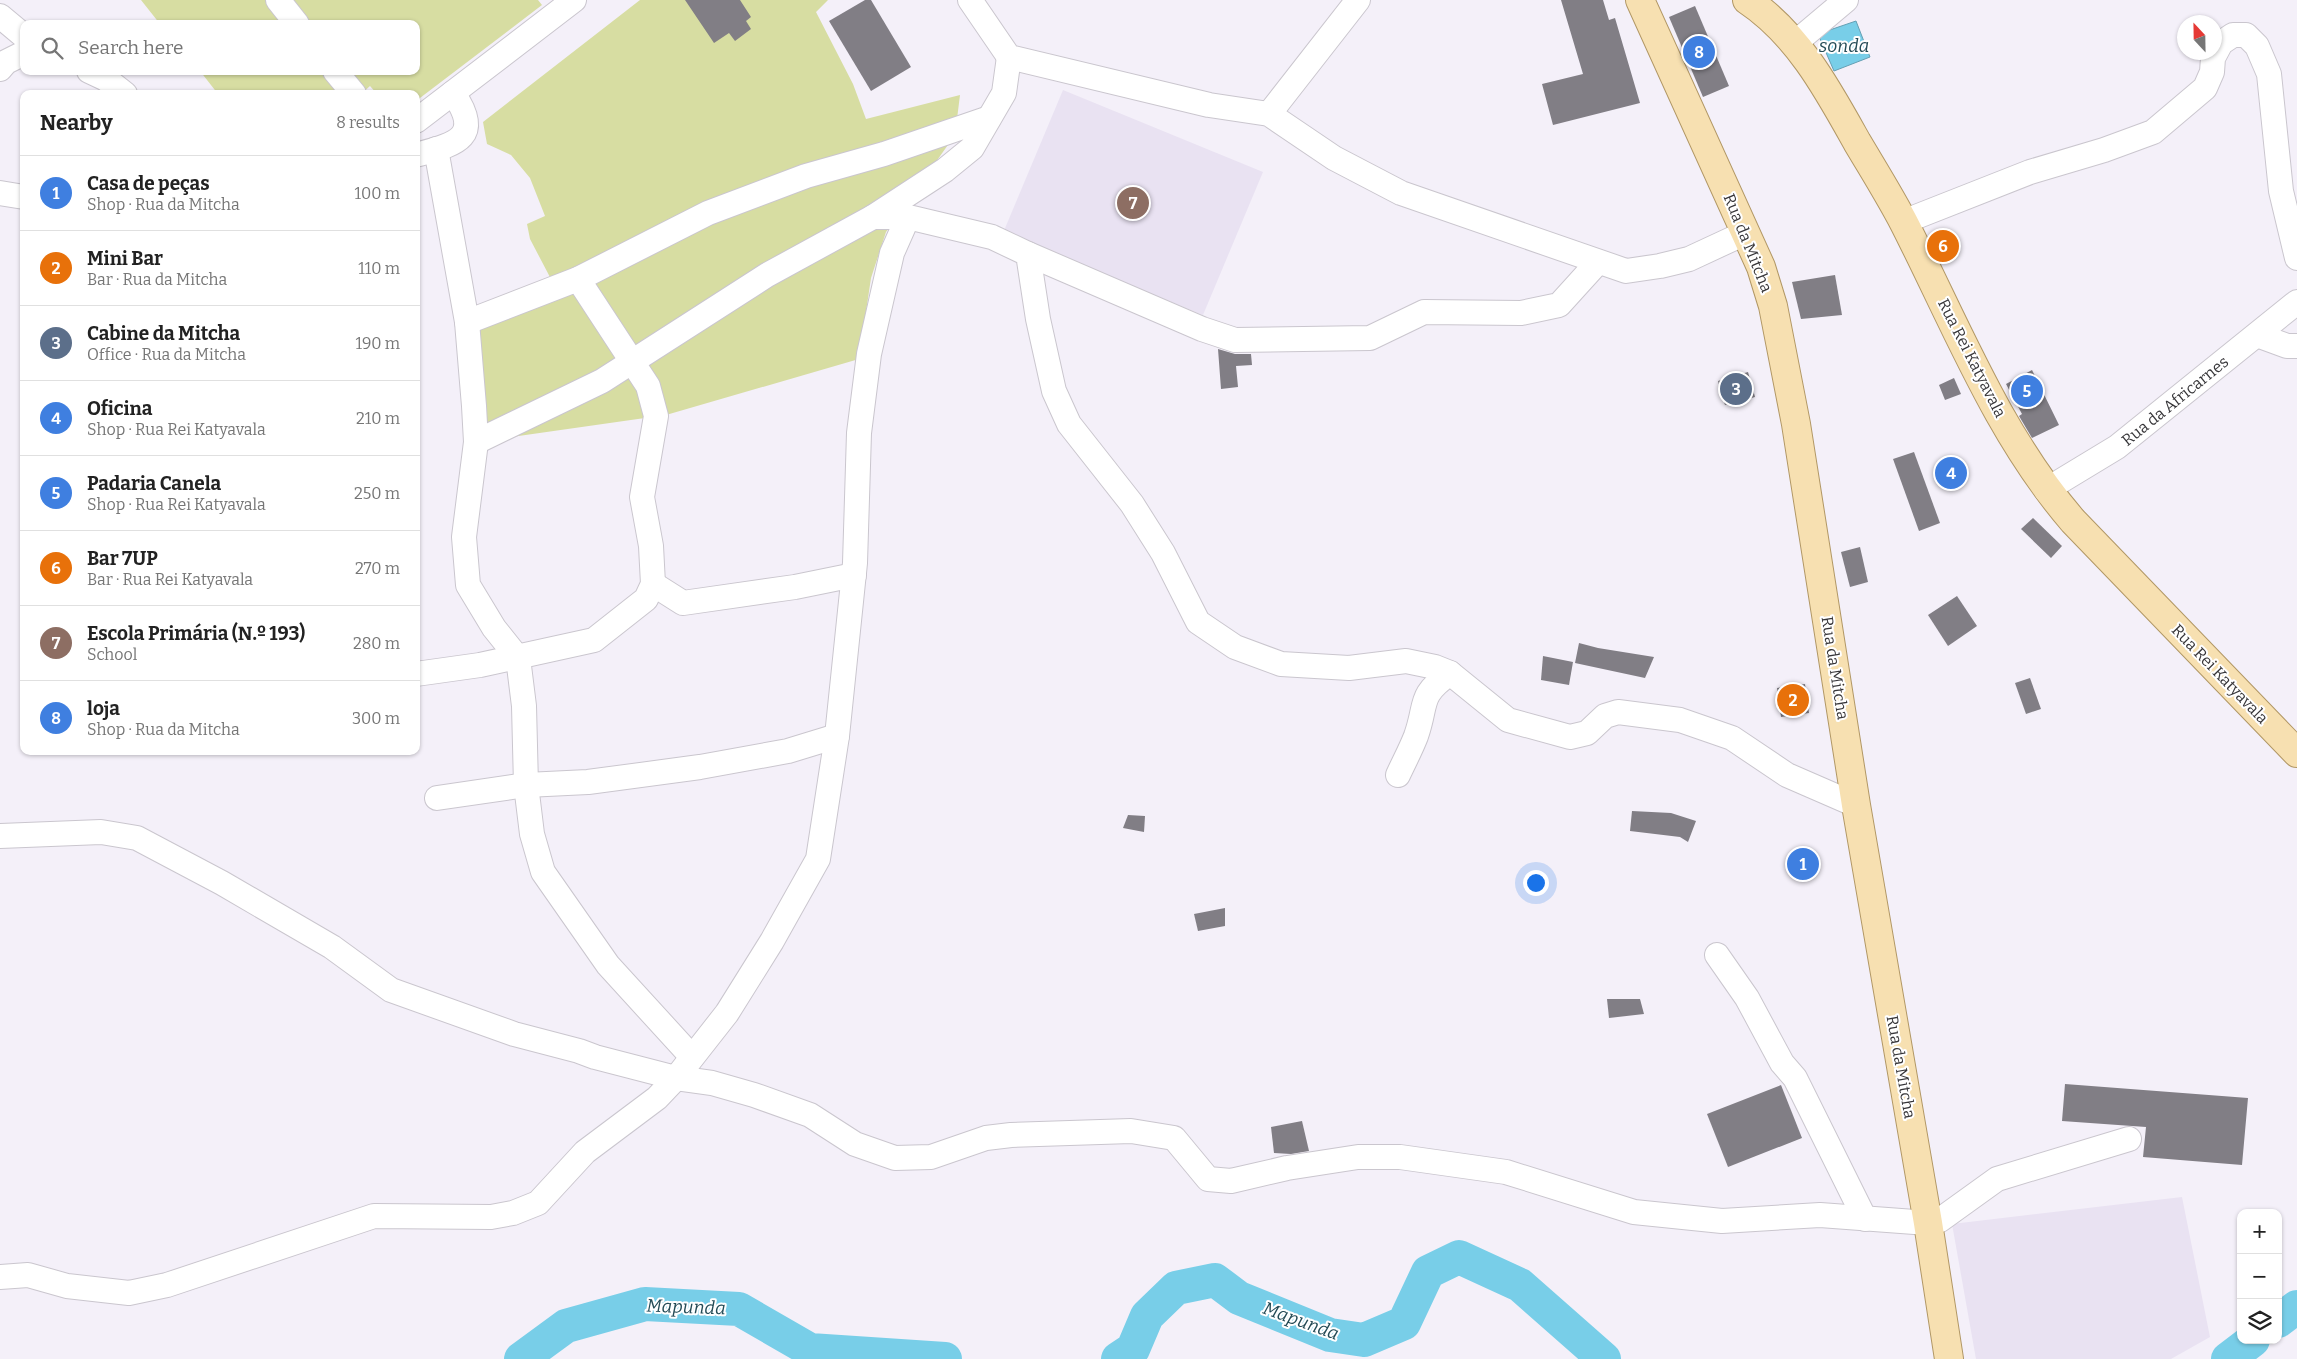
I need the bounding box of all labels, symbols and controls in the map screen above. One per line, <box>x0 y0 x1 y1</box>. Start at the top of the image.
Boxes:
north arrow <box>2177 15 2222 60</box>
search box <box>20 20 420 75</box>
pin: 8 <box>1683 33 1715 71</box>
icon: search <box>38 34 66 62</box>
water label: sonda <box>1819 35 1869 57</box>
text: Search here <box>78 36 183 59</box>
text: Nearby <box>40 110 113 136</box>
text: 8 results <box>336 113 400 132</box>
text: Casa de peças <box>87 172 210 195</box>
text: 1 <box>53 184 59 203</box>
text: 100 m <box>355 184 400 203</box>
pin: 7 <box>1117 184 1149 222</box>
street label: Rua da Mitcha <box>1720 191 1776 295</box>
text: Shop · Rua da Mitcha <box>87 195 240 214</box>
pin: 6 <box>1927 227 1959 265</box>
text: Mini Bar <box>87 247 163 270</box>
text: 2 <box>51 259 61 278</box>
text: 110 m <box>358 259 400 278</box>
text: Bar · Rua da Mitcha <box>87 270 227 289</box>
street label: Rua Rei Katyavala <box>1934 296 2010 421</box>
text: Cabine da Mitcha <box>87 322 240 345</box>
text: 3 <box>51 334 61 353</box>
text: 190 m <box>355 334 400 353</box>
text: Office · Rua da Mitcha <box>87 345 246 364</box>
street label: Rua da Africarnes <box>2118 352 2232 450</box>
pin: 3 <box>1720 370 1752 408</box>
pin: 5 <box>2011 372 2043 410</box>
text: Oficina <box>87 397 152 420</box>
text: 4 <box>51 409 61 428</box>
text: 210 m <box>356 409 400 428</box>
text: Shop · Rua Rei Katyavala <box>87 420 266 439</box>
pin: 4 <box>1935 454 1967 492</box>
text: Padaria Canela <box>87 472 221 495</box>
text: 5 <box>52 484 60 503</box>
text: 250 m <box>354 484 400 503</box>
text: Shop · Rua Rei Katyavala <box>87 495 266 514</box>
text: Bar 7UP <box>87 547 158 570</box>
text: 6 <box>51 559 61 578</box>
text: 270 m <box>355 559 400 578</box>
text: Bar · Rua Rei Katyavala <box>87 570 253 589</box>
street label: Rua da Mitcha <box>1817 615 1853 721</box>
street label: Rua Rei Katyavala <box>2168 620 2272 728</box>
text: Escola Primária (N.º 193) <box>87 622 305 645</box>
text: 7 <box>52 634 60 653</box>
text: 280 m <box>353 634 400 653</box>
text: School <box>87 645 137 664</box>
pin: 2 <box>1777 681 1809 719</box>
text: loja <box>87 697 120 720</box>
text: 8 <box>51 709 61 728</box>
text: 300 m <box>352 709 400 728</box>
text: Shop · Rua da Mitcha <box>87 720 240 739</box>
pin: 1 <box>1787 845 1819 883</box>
your location <box>1523 870 1549 896</box>
street label: Rua da Mitcha <box>1883 1014 1919 1120</box>
map controls <box>2237 1209 2282 1344</box>
button: + <box>2237 1209 2282 1254</box>
button: − <box>2237 1254 2282 1299</box>
water label: Mapunda <box>646 1295 726 1319</box>
water label: Mapunda <box>1260 1297 1342 1345</box>
button: layers <box>2237 1299 2282 1344</box>

